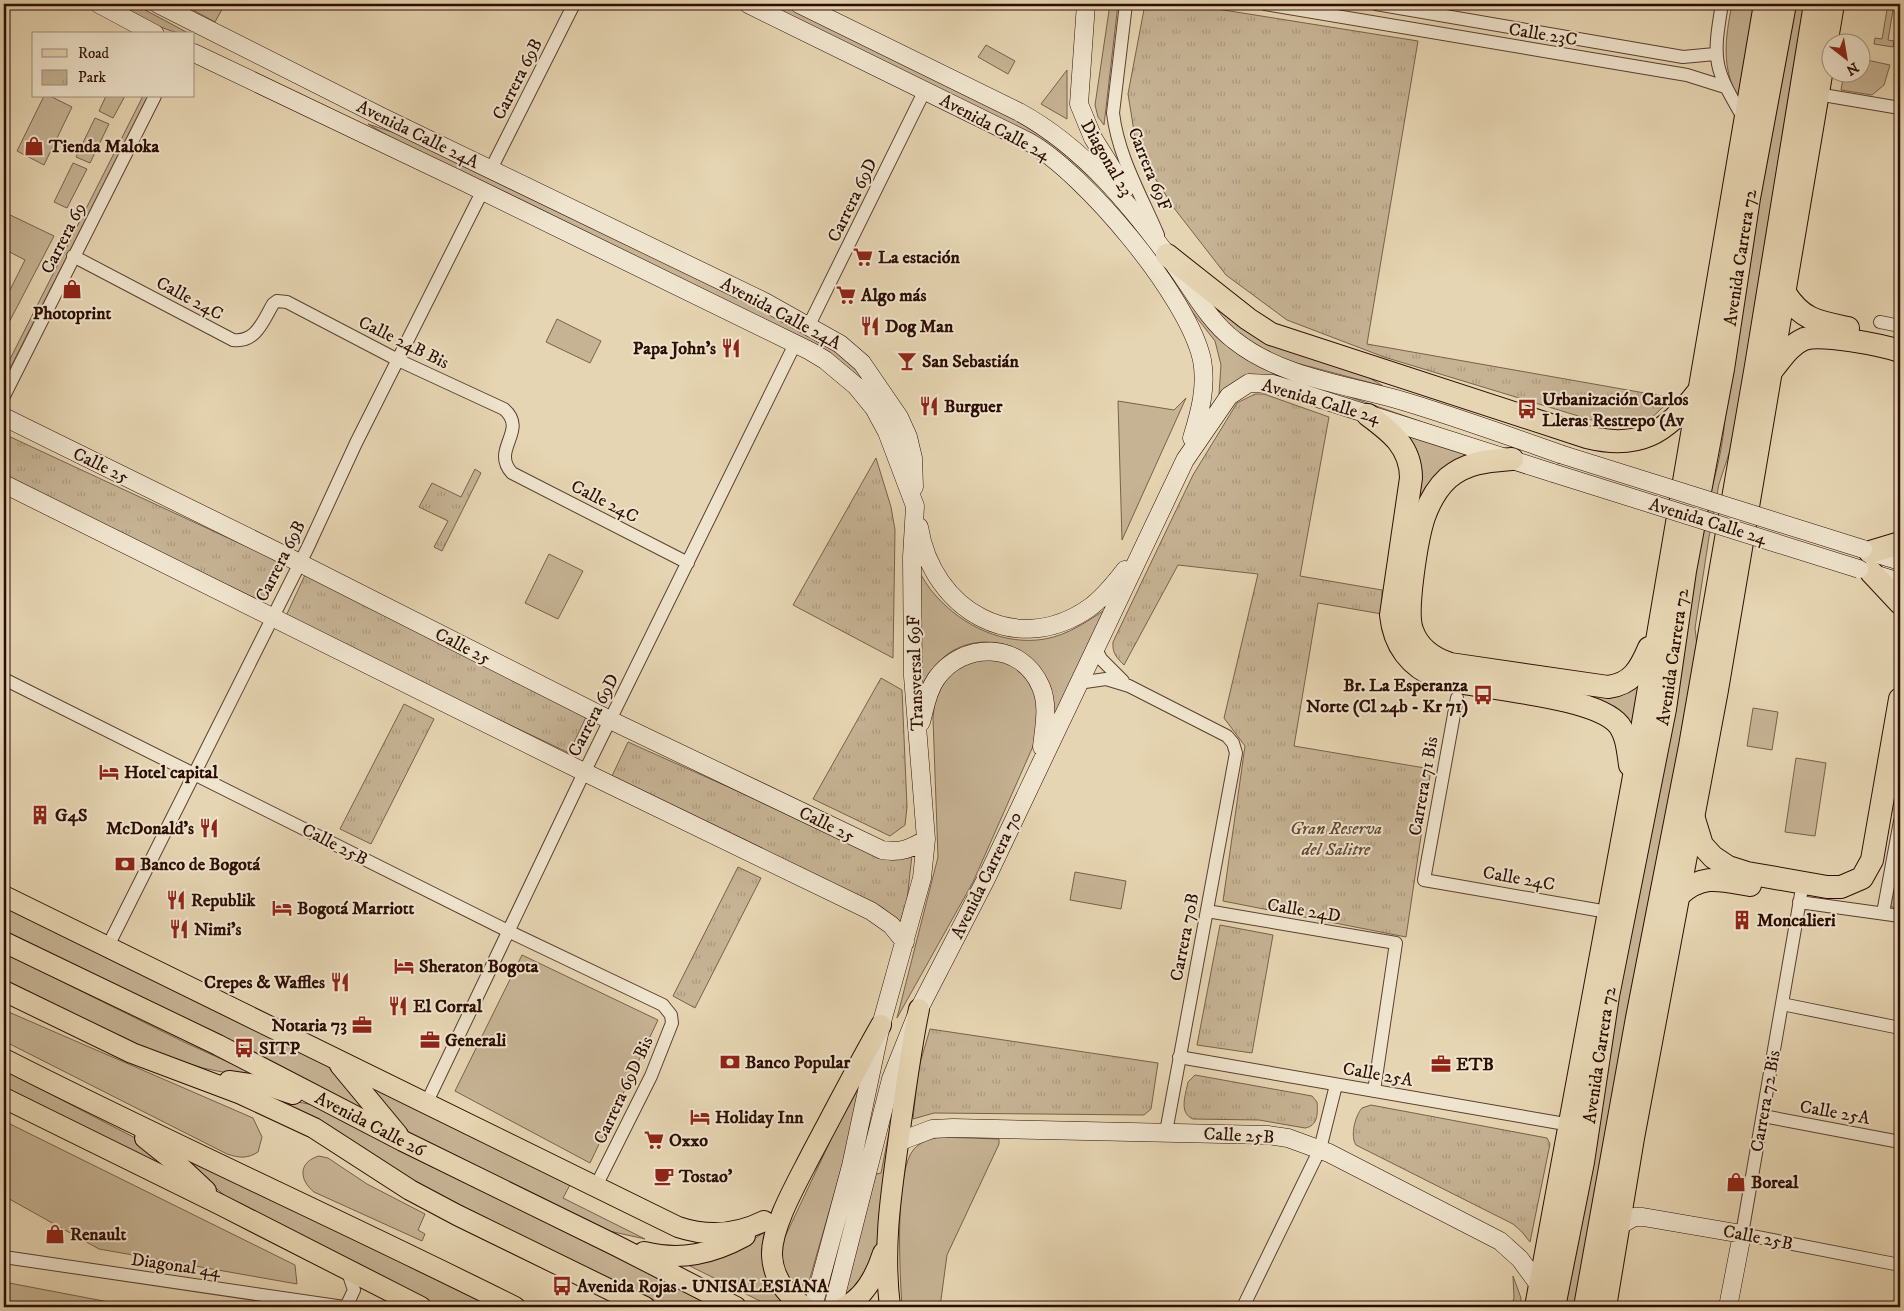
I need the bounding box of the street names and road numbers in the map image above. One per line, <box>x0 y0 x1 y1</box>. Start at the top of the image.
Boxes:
street label: Calle 23C <box>1507 19 1579 51</box>
street label: Carrera 69B <box>488 35 548 124</box>
street label: Avenida Calle 24 <box>936 90 1054 166</box>
street label: Avenida Calle 24A <box>353 96 483 174</box>
street label: Diagonal 23 <box>1075 116 1137 201</box>
street label: Carrera 69F <box>1122 124 1176 214</box>
street label: Carrera 69D <box>823 155 883 246</box>
street label: Avenida Carrera 72 <box>1720 187 1762 328</box>
street label: Carrera 69 <box>37 199 91 278</box>
street label: Calle 24C <box>152 272 227 326</box>
street label: Avenida Calle 24A <box>717 273 845 355</box>
street label: Calle 24B Bis <box>355 312 452 374</box>
street label: Avenida Calle 24 <box>1259 375 1383 430</box>
street label: Calle 25 <box>69 443 132 489</box>
street label: Calle 24C <box>567 476 642 528</box>
street label: Avenida Calle 24 <box>1646 494 1770 550</box>
street label: Carrera 69B <box>251 517 311 606</box>
street label: Avenida Carrera 72 <box>1652 587 1694 727</box>
street label: Transversal 69F <box>903 615 929 731</box>
street label: Calle 25 <box>431 624 494 670</box>
street label: Carrera 69D <box>564 670 624 761</box>
street label: Carrera 71 Bis <box>1404 735 1444 838</box>
street label: Calle 25 <box>795 802 858 848</box>
street label: Avenida Carrera 70 <box>947 808 1027 943</box>
street label: Calle 25B <box>298 819 371 871</box>
street label: Calle 24C <box>1481 862 1557 896</box>
street label: Carrera 70B <box>1166 891 1204 983</box>
street label: Calle 24D <box>1265 894 1342 928</box>
street label: Avenida Carrera 72 <box>1579 985 1622 1125</box>
street label: Carrera 69D Bis <box>589 1033 658 1148</box>
street label: Carrera 72 Bis <box>1746 1049 1786 1154</box>
street label: Calle 25A <box>1341 1058 1415 1092</box>
street label: Avenida Calle 26 <box>311 1087 429 1162</box>
street label: Calle 25A <box>1798 1096 1872 1130</box>
street label: Calle 25B <box>1203 1123 1275 1149</box>
street label: Calle 25B <box>1721 1220 1795 1256</box>
street label: Diagonal 44 <box>130 1249 223 1283</box>

